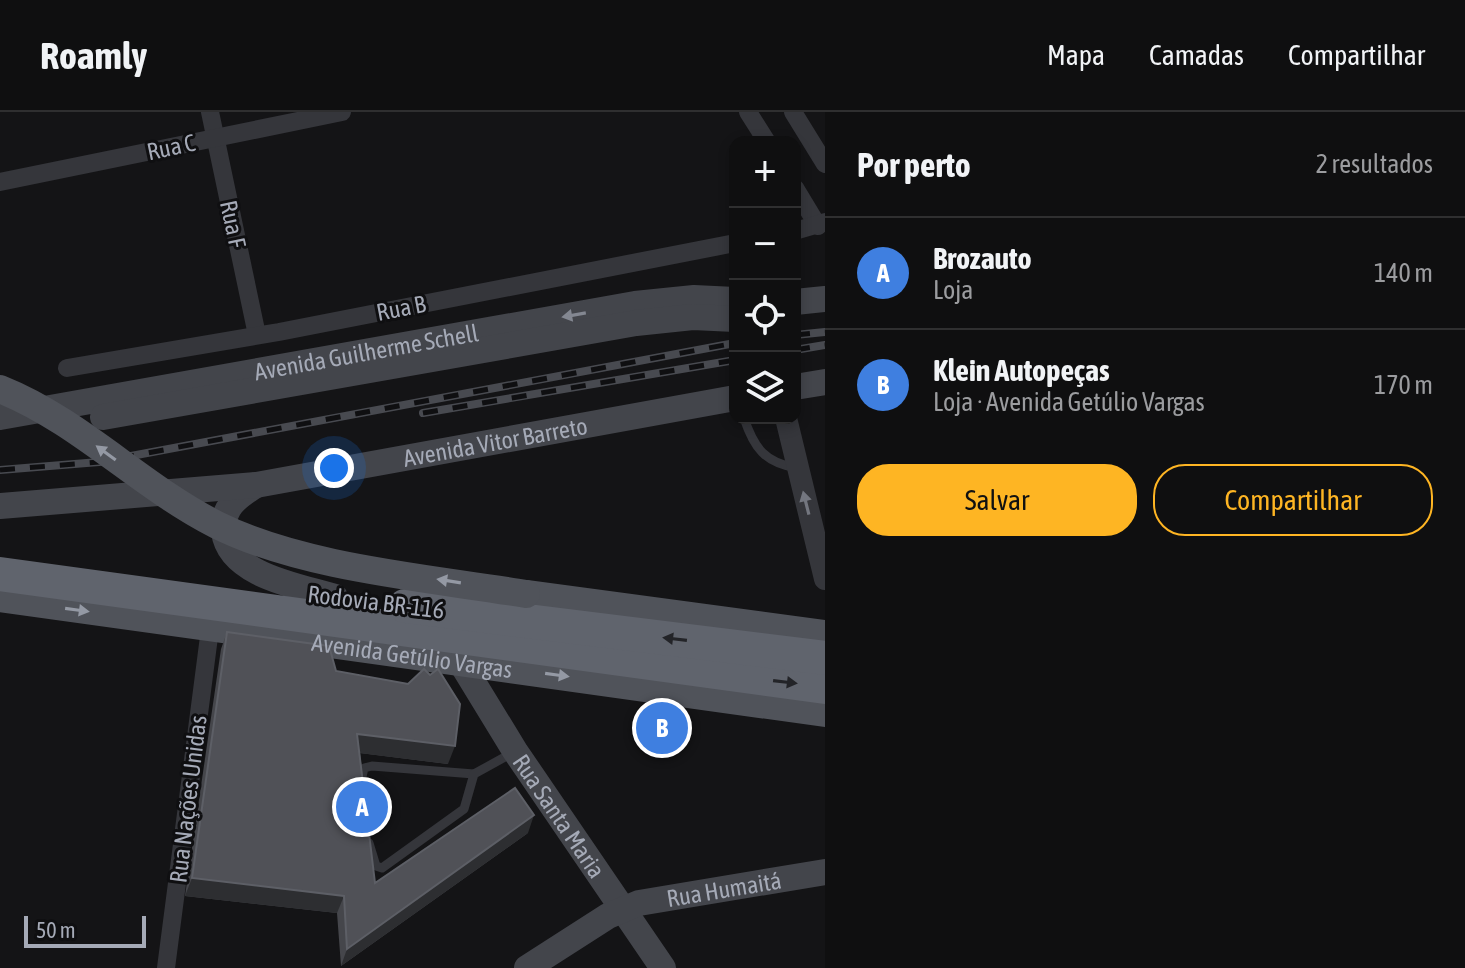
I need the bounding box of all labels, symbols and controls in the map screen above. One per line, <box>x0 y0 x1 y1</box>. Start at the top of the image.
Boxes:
text: Roamly <box>40 34 147 77</box>
text: Mapa <box>1047 39 1105 71</box>
text: Camadas <box>1149 39 1244 71</box>
text: Compartilhar <box>1288 39 1425 71</box>
street label: Rua C <box>144 129 198 165</box>
map controls <box>729 136 801 424</box>
button: + <box>729 136 801 208</box>
text: Por perto <box>857 145 971 184</box>
text: 2 resultados <box>1316 149 1433 179</box>
street label: Rua F <box>215 198 251 250</box>
button: − <box>729 208 801 280</box>
text: Brozauto <box>933 241 1032 275</box>
text: A <box>877 258 889 288</box>
text: 140 m <box>1374 258 1433 288</box>
text: Loja <box>933 275 973 305</box>
button: locate <box>729 280 801 352</box>
street label: Rua B <box>374 290 428 326</box>
one-way arrow <box>561 309 586 321</box>
street label: Avenida Guilherme Schell <box>252 319 481 385</box>
button: layers <box>729 352 801 424</box>
text: Klein Autopeças <box>933 353 1110 387</box>
text: B <box>877 370 889 400</box>
text: 170 m <box>1374 370 1433 400</box>
text: Loja · Avenida Getúlio Vargas <box>933 387 1205 417</box>
street label: Avenida Vitor Barreto <box>401 412 589 472</box>
one-way arrow <box>96 446 117 461</box>
your location <box>314 448 354 488</box>
button: Salvar <box>857 464 1137 536</box>
button: Compartilhar <box>1153 464 1433 536</box>
one-way arrow <box>800 491 812 516</box>
one-way arrow <box>436 575 461 587</box>
street label: Rodovia BR-116 <box>306 580 446 624</box>
one-way arrow <box>65 604 90 617</box>
street label: Avenida Getúlio Vargas <box>310 628 514 683</box>
one-way arrow <box>662 632 687 645</box>
one-way arrow <box>545 669 570 682</box>
one-way arrow <box>773 676 798 689</box>
pin: B <box>636 698 688 758</box>
street label: Rua Nações Unidas <box>164 714 212 884</box>
street label: Rua Santa Maria <box>508 749 611 883</box>
pin: A <box>336 777 388 837</box>
street label: Rua Humaitá <box>665 866 783 912</box>
scale bar <box>24 912 146 948</box>
text: 50 m <box>36 917 76 943</box>

